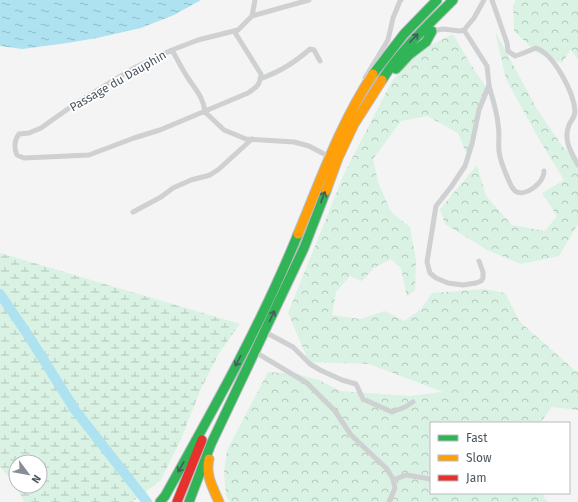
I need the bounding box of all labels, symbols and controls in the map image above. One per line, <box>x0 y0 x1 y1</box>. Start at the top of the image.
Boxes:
one-way arrow <box>409 33 419 43</box>
street label: Passage du Dauphin <box>67 48 169 114</box>
one-way arrow <box>320 192 328 204</box>
one-way arrow <box>269 311 276 323</box>
one-way arrow <box>234 355 241 367</box>
legend <box>430 422 570 494</box>
text: Fast <box>466 431 488 445</box>
text: Slow <box>466 451 492 465</box>
north arrow <box>8 454 48 494</box>
one-way arrow <box>177 461 184 473</box>
text: Jam <box>466 471 486 485</box>
text: N <box>29 472 44 486</box>

